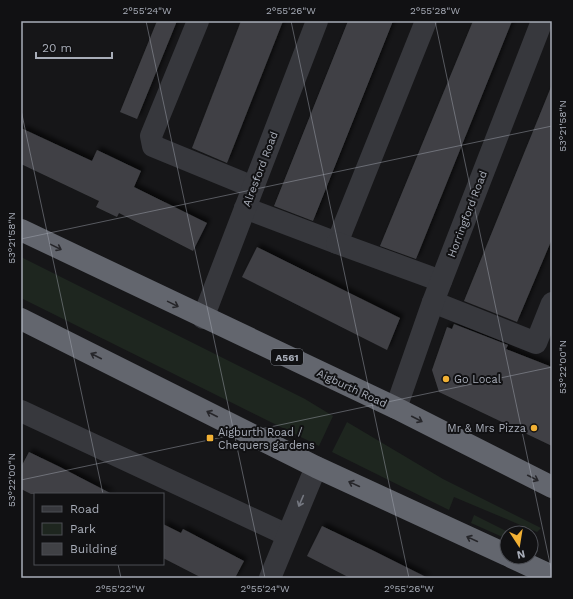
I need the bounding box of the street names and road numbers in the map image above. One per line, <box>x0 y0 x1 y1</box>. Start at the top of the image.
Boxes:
street label: Alresford Road <box>240 130 281 209</box>
street label: Horringford Road <box>445 169 490 259</box>
road number: A561 <box>271 349 303 365</box>
street label: Aigburth Road <box>315 367 389 410</box>

